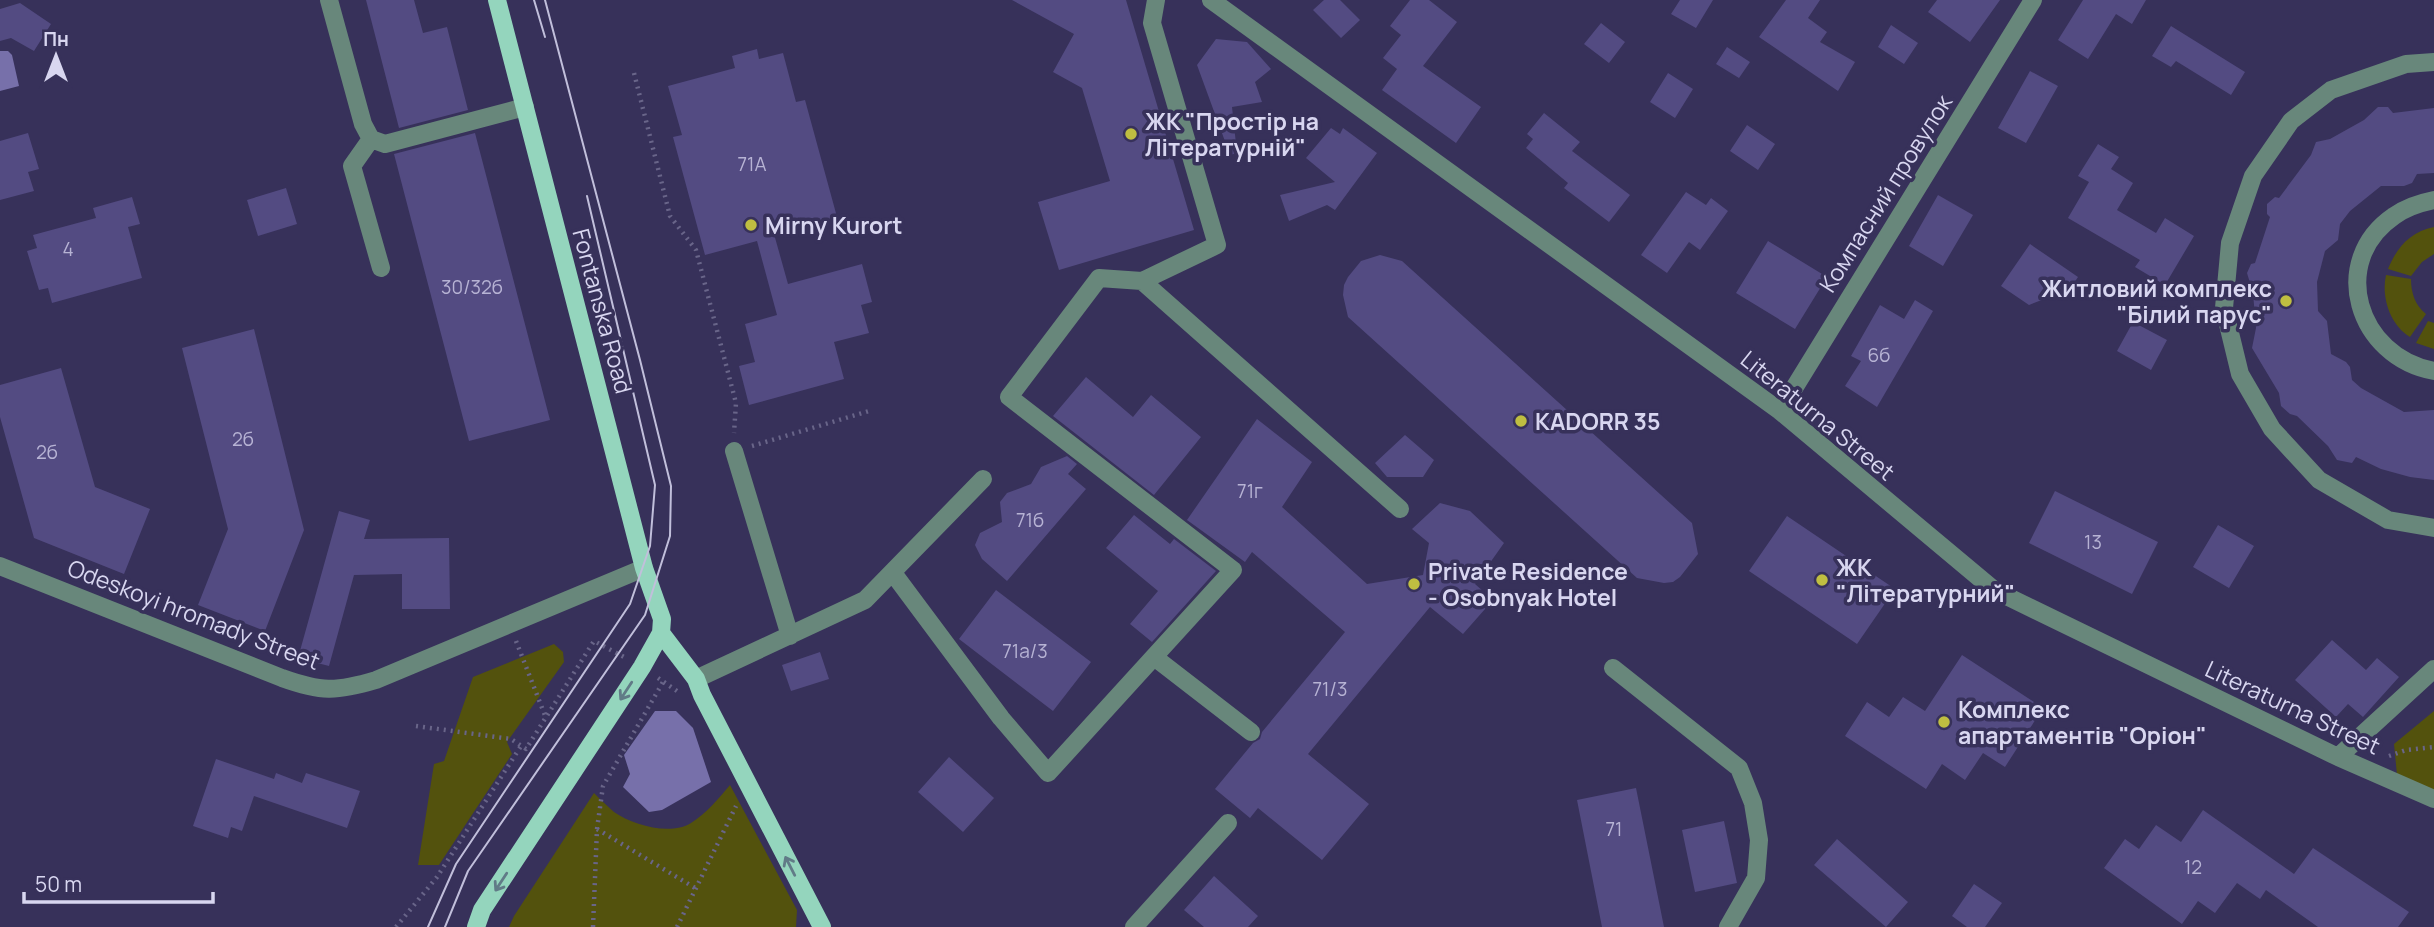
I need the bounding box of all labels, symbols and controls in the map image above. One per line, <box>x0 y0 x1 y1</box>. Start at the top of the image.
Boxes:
north arrow <box>21 21 91 91</box>
text: Пн <box>43 26 69 52</box>
street label: Компасний провулок <box>1811 87 1959 298</box>
place label: ЖК "Простір на Літературній" <box>1145 105 1319 163</box>
marker: ЖК "Простір на Літературній" <box>1123 126 1139 142</box>
house number: 71А <box>738 151 767 177</box>
place label: Mirny Kurort <box>765 209 902 241</box>
marker: Mirny Kurort <box>743 217 759 233</box>
street label: Fontanska Road <box>566 225 640 397</box>
house number: 4 <box>62 236 74 262</box>
place label: Житловий комплекс "Білий парус" <box>2041 272 2272 330</box>
house number: 30/32б <box>441 274 503 300</box>
marker: Житловий комплекс "Білий парус" <box>2278 293 2294 309</box>
house number: 6б <box>1868 342 1890 368</box>
street label: Literaturna Street <box>1734 343 1902 487</box>
place label: KADORR 35 <box>1535 405 1660 437</box>
marker: KADORR 35 <box>1513 413 1529 429</box>
house number: 2б <box>232 426 254 452</box>
house number: 2б <box>36 439 58 465</box>
house number: 71г <box>1237 478 1263 504</box>
house number: 71б <box>1016 507 1044 533</box>
house number: 13 <box>2084 529 2102 555</box>
street label: Odeskoyi hromady Street <box>63 551 325 677</box>
place label: ЖК "Літературний" <box>1836 551 2015 609</box>
place label: Private Residence - Osobnyak Hotel <box>1428 555 1628 613</box>
marker: ЖК "Літературний" <box>1814 572 1830 588</box>
marker: Private Residence - Osobnyak Hotel <box>1406 576 1422 592</box>
house number: 71а/3 <box>1002 638 1048 664</box>
street label: Literaturna Street <box>2200 652 2386 762</box>
house number: 71/3 <box>1313 676 1347 702</box>
one-way arrow <box>618 681 632 701</box>
place label: Комплекс апартаментів "Оріон" <box>1958 693 2207 751</box>
marker: Комплекс апартаментів "Оріон" <box>1936 714 1952 730</box>
house number: 71 <box>1606 816 1622 842</box>
house number: 12 <box>2184 854 2202 880</box>
one-way arrow <box>783 857 797 877</box>
scale bar <box>24 860 214 904</box>
text: 50 m <box>35 870 82 898</box>
one-way arrow <box>494 871 508 891</box>

